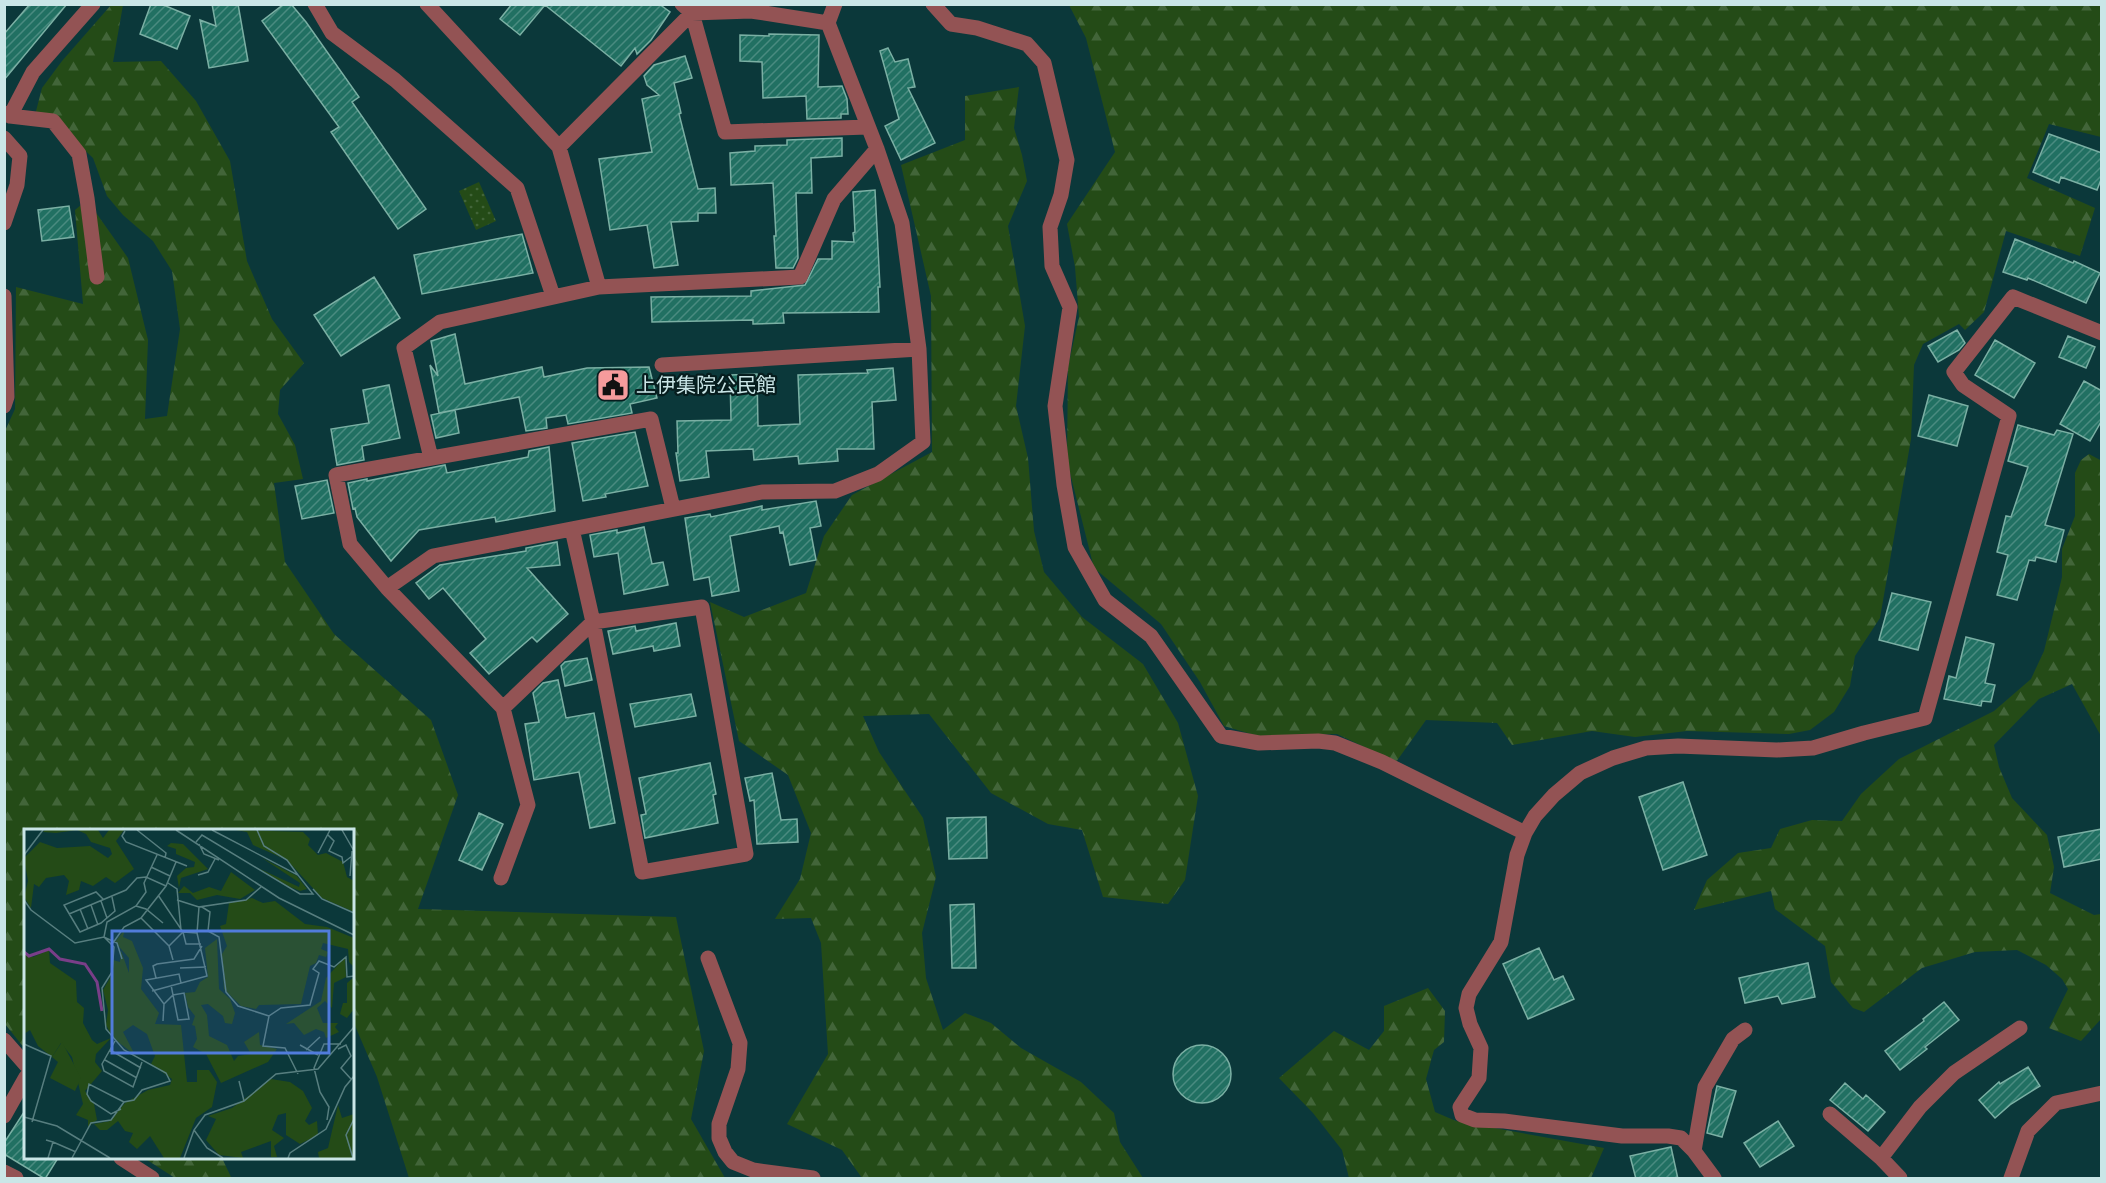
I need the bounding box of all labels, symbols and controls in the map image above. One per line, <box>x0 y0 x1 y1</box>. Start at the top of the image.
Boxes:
public building icon: 上伊集院公民館 <box>595 367 631 403</box>
place label: 上伊集院公民館 <box>636 372 776 398</box>
inset map <box>24 829 354 1159</box>

